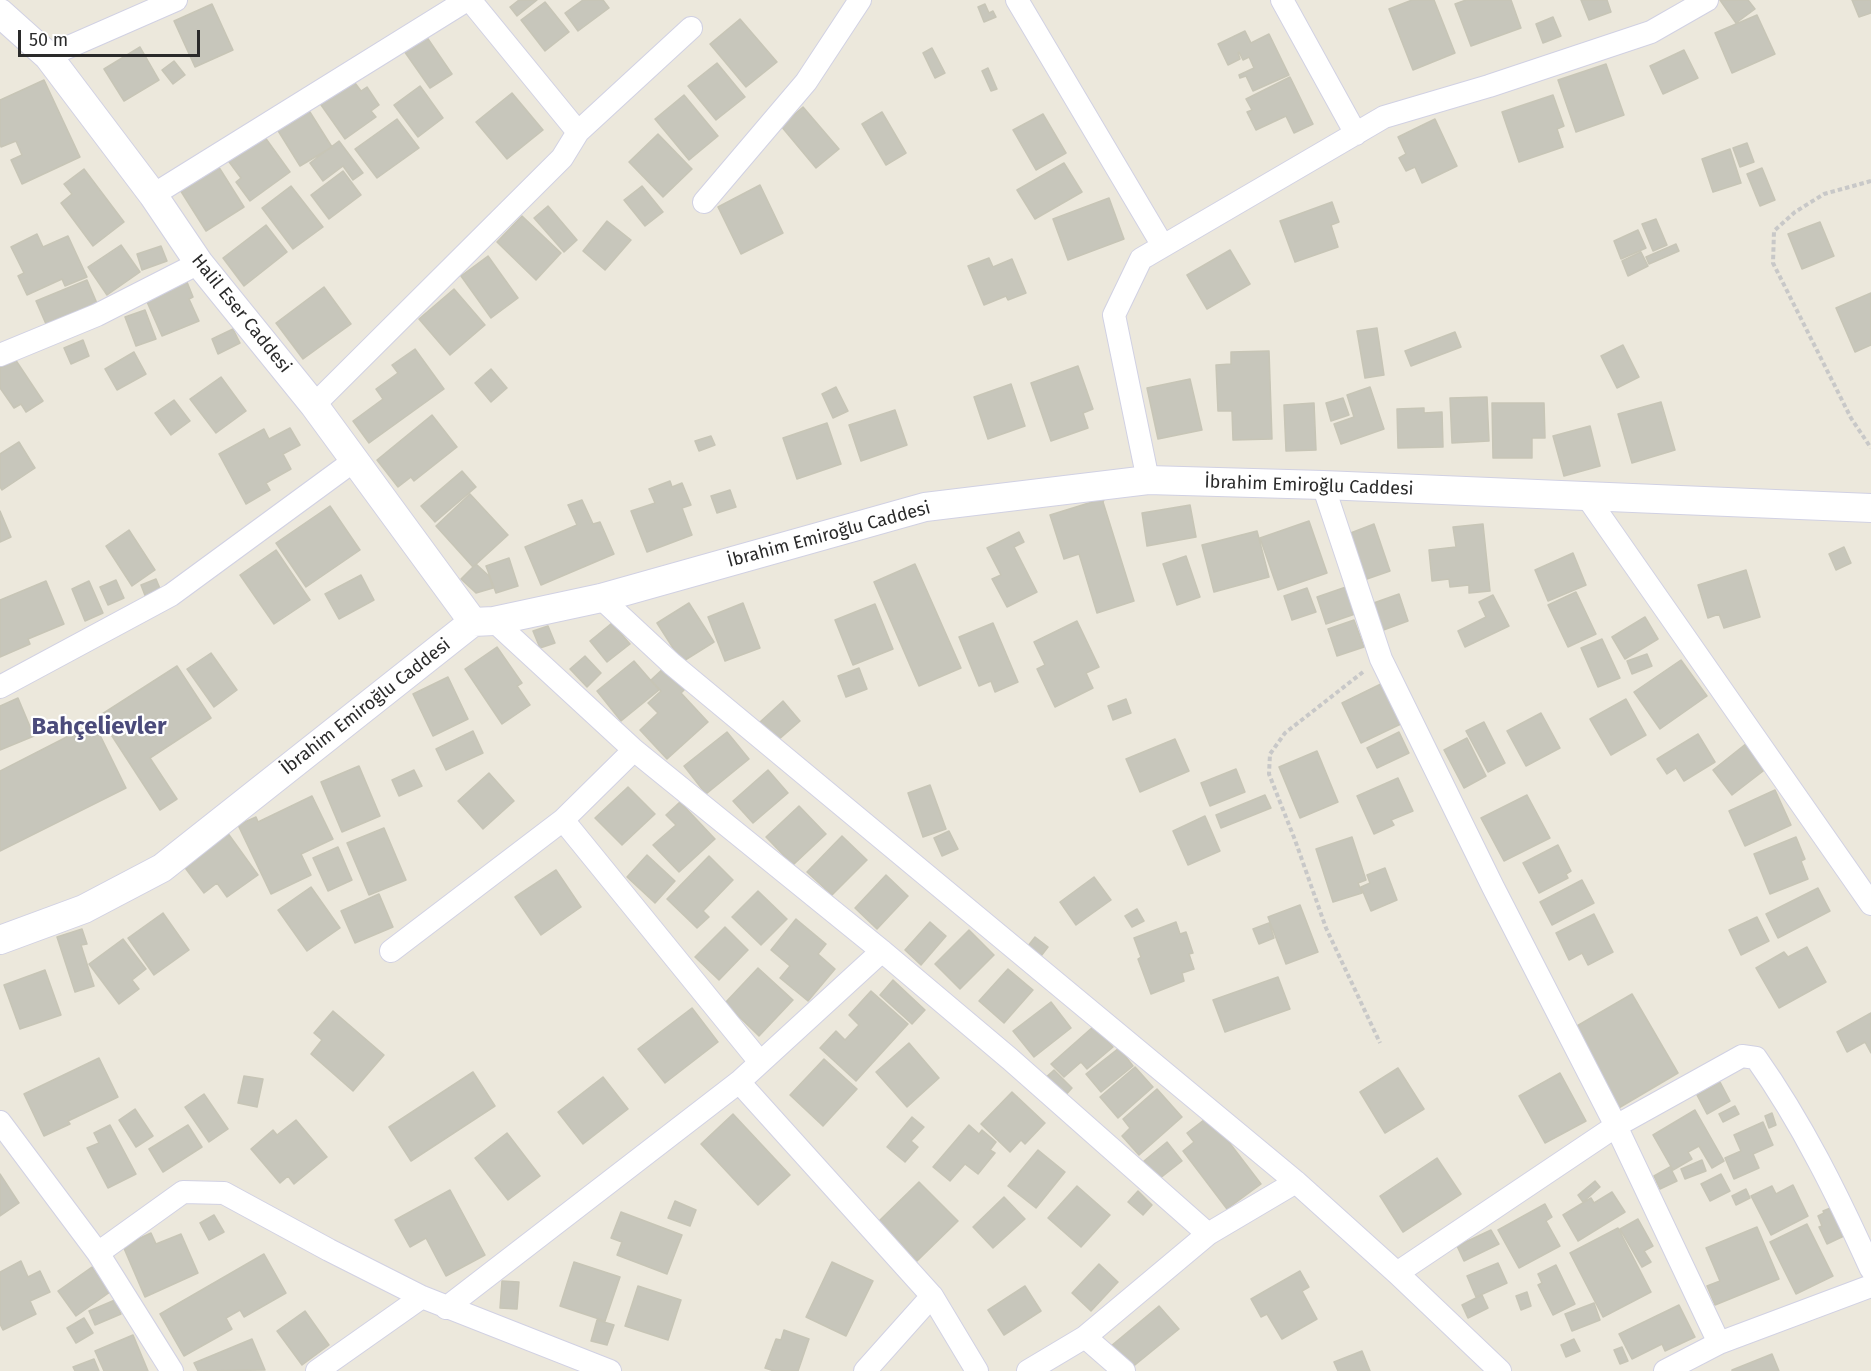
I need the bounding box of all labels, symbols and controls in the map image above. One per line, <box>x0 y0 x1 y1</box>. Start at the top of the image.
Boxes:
scale bar <box>21 18 202 56</box>
text: 50 m <box>29 29 68 51</box>
street label: Halil Eser Caddesi <box>187 250 295 378</box>
street label: İbrahim Emiroğlu Caddesi <box>1204 472 1414 500</box>
street label: İbrahim Emiroğlu Caddesi <box>725 497 933 573</box>
street label: İbrahim Emiroğlu Caddesi <box>277 634 455 780</box>
district label: Bahçelievler <box>31 713 167 741</box>

